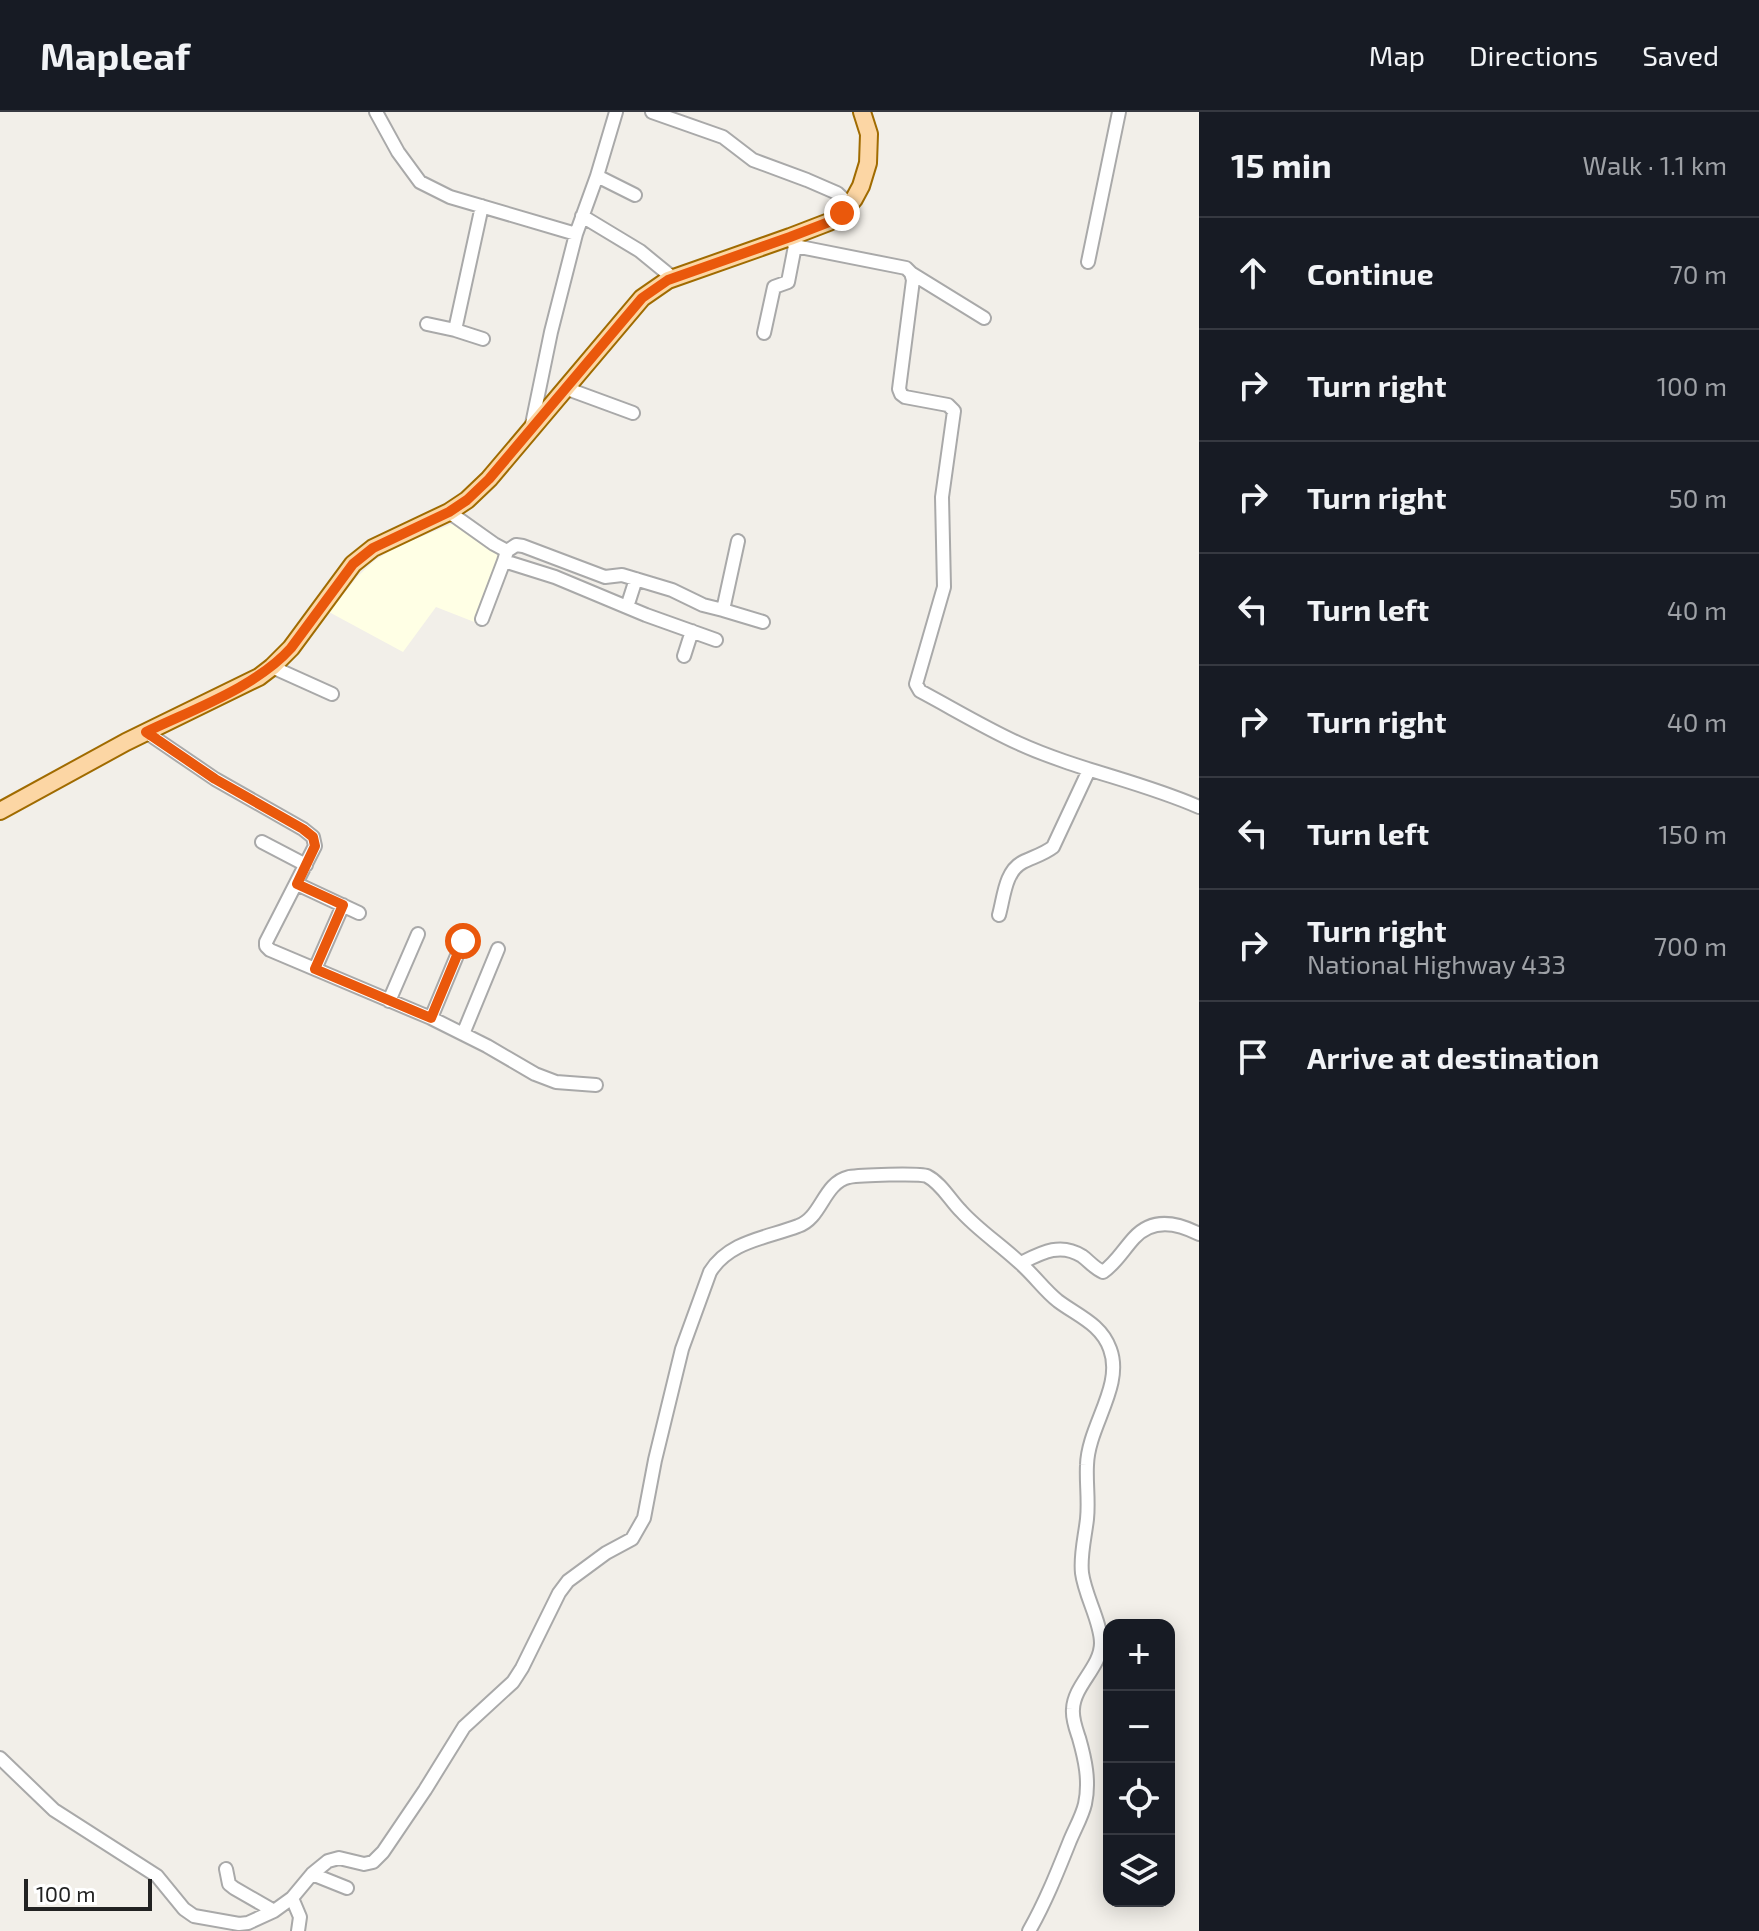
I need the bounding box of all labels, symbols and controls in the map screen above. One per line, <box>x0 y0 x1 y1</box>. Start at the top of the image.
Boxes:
text: Mapleaf <box>40 32 190 78</box>
text: Map <box>1369 38 1425 72</box>
text: Directions <box>1469 38 1598 72</box>
text: Saved <box>1642 38 1719 72</box>
text: 15 min <box>1231 144 1332 185</box>
text: Walk · 1.1 km <box>1583 149 1727 180</box>
route end <box>824 195 860 231</box>
icon: ahead <box>1231 251 1275 295</box>
text: Continue <box>1307 255 1434 291</box>
text: 70 m <box>1669 258 1727 289</box>
icon: right <box>1231 363 1275 407</box>
text: Turn right <box>1307 367 1447 403</box>
text: 100 m <box>1657 370 1727 401</box>
icon: right <box>1231 475 1275 519</box>
text: Turn right <box>1307 479 1447 515</box>
text: 50 m <box>1669 482 1727 513</box>
icon: left <box>1231 587 1275 631</box>
text: Turn left <box>1307 591 1429 627</box>
text: 40 m <box>1667 594 1727 625</box>
icon: right <box>1231 699 1275 743</box>
text: Turn right <box>1307 703 1447 739</box>
text: 40 m <box>1667 706 1727 737</box>
icon: left <box>1231 811 1275 855</box>
text: Turn left <box>1307 815 1429 851</box>
text: 150 m <box>1658 818 1727 849</box>
text: Turn right <box>1307 912 1447 948</box>
route start <box>445 923 481 959</box>
icon: right <box>1231 923 1275 967</box>
text: 700 m <box>1654 930 1727 961</box>
text: National Highway 433 <box>1307 948 1566 979</box>
icon: arrive <box>1231 1035 1275 1079</box>
text: Arrive at destination <box>1307 1039 1599 1075</box>
map controls <box>1103 1619 1175 1907</box>
button: + <box>1103 1619 1175 1691</box>
button: − <box>1103 1691 1175 1763</box>
button: locate <box>1103 1763 1175 1835</box>
button: layers <box>1103 1835 1175 1907</box>
scale bar <box>24 1875 152 1911</box>
text: 100 m <box>36 1880 95 1906</box>

